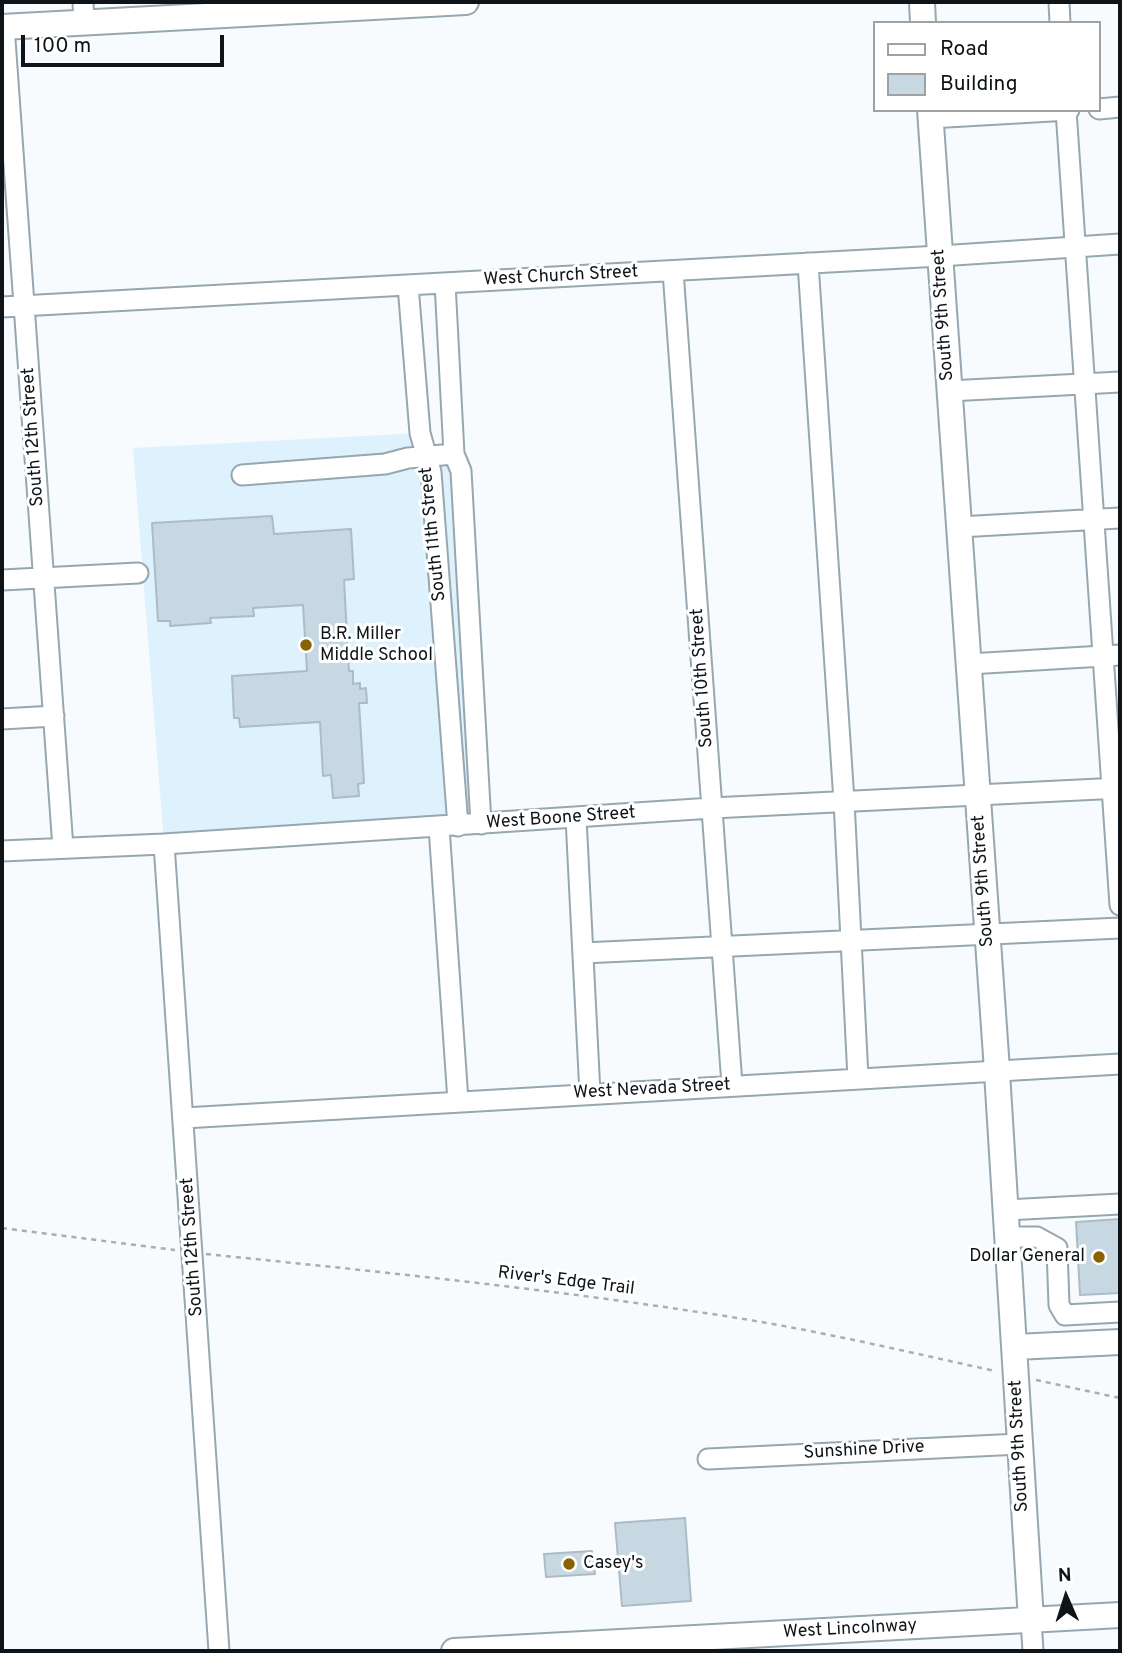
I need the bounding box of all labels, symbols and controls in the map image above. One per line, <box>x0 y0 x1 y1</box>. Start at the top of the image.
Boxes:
scale bar <box>24 21 228 65</box>
legend <box>874 21 1101 112</box>
text: 100 m <box>34 33 91 60</box>
text: Road <box>940 36 989 63</box>
text: Building <box>940 71 1018 98</box>
street label: South 9th Street <box>929 248 959 382</box>
street label: West Church Street <box>483 262 639 292</box>
street label: South 12th Street <box>18 367 50 507</box>
street label: South 11th Street <box>416 466 452 602</box>
street label: South 10th Street <box>687 607 719 749</box>
place label: B.R. Miller Middle School <box>320 624 433 666</box>
marker: B.R. Miller Middle School <box>298 637 314 653</box>
street label: West Boone Street <box>486 803 636 835</box>
street label: South 9th Street <box>969 814 999 948</box>
street label: West Nevada Street <box>573 1075 731 1105</box>
street label: South 12th Street <box>177 1177 209 1317</box>
place label: Dollar General <box>969 1246 1085 1268</box>
marker: Dollar General <box>1091 1249 1107 1265</box>
street label: River's Edge Trail <box>496 1263 636 1301</box>
street label: South 9th Street <box>1006 1379 1034 1513</box>
street label: Sunshine Drive <box>803 1437 925 1465</box>
place label: Casey's <box>583 1553 644 1575</box>
marker: Casey's <box>561 1556 577 1572</box>
north arrow <box>1031 1562 1101 1632</box>
text: N <box>1057 1564 1072 1588</box>
street label: West Lincolnway <box>782 1616 918 1644</box>

